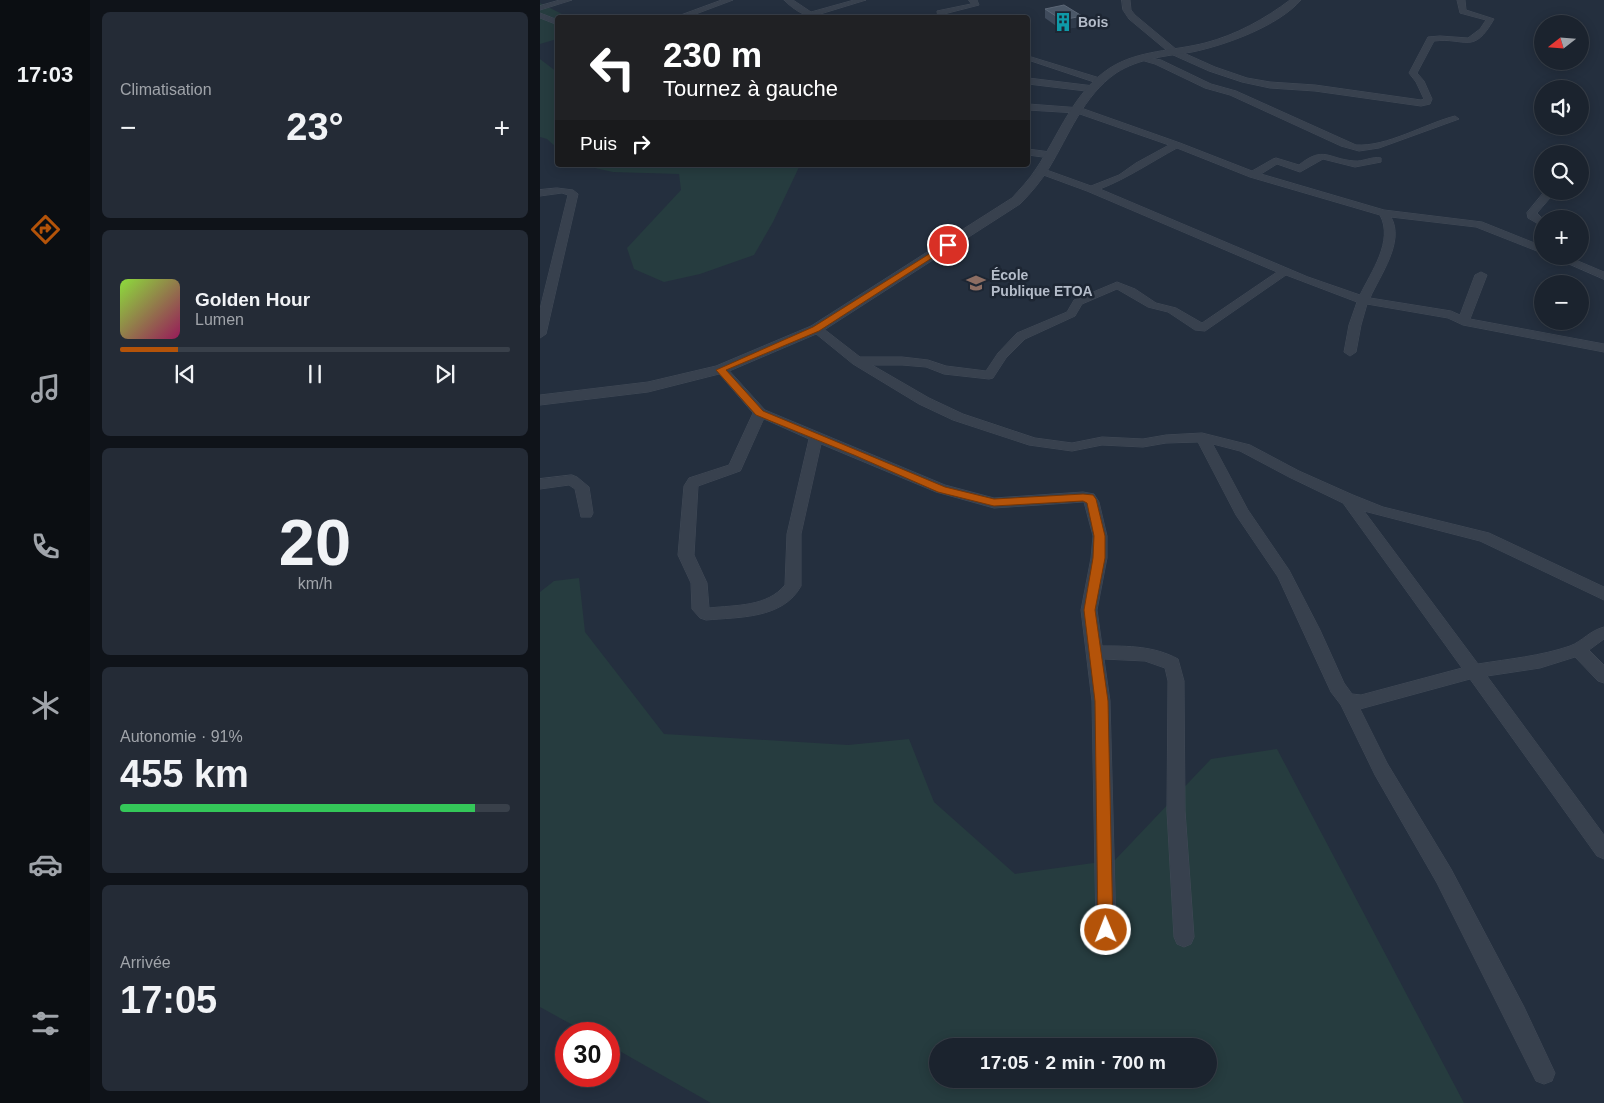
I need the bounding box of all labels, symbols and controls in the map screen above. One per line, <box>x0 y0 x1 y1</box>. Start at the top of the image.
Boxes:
building icon: Bois <box>1052 11 1074 33</box>
place label: Bois <box>1078 14 1109 30</box>
north arrow <box>1534 15 1589 70</box>
map controls <box>1534 15 1589 330</box>
icon: left <box>580 35 645 100</box>
text: 230 m <box>663 35 762 74</box>
text: 17:03 <box>17 62 73 87</box>
text: Tournez à gauche <box>663 76 838 101</box>
button: sound <box>1534 80 1589 135</box>
text: Climatisation <box>120 81 212 98</box>
text: 23° <box>286 106 344 148</box>
text: − <box>120 112 136 143</box>
text: + <box>494 112 510 143</box>
icon: right <box>627 130 655 158</box>
text: Puis <box>580 133 617 154</box>
button: search <box>1534 145 1589 200</box>
button: + <box>1534 210 1589 265</box>
icon: directions <box>28 212 63 247</box>
pin <box>927 224 969 266</box>
icon: arrive <box>934 231 962 259</box>
place label: École Publique ETOA <box>991 267 1093 299</box>
school or university icon: École Publique ETOA <box>965 272 987 294</box>
button: − <box>1534 275 1589 330</box>
text: Golden Hour <box>195 289 310 310</box>
text: Lumen <box>195 311 244 328</box>
icon: previous <box>171 360 199 388</box>
icon: pause <box>301 360 329 388</box>
icon: next <box>431 360 459 388</box>
icon: music <box>28 371 63 406</box>
text: 20 <box>279 506 351 579</box>
icon: phone <box>28 529 63 564</box>
text: km/h <box>298 575 332 592</box>
icon: climate <box>28 688 63 723</box>
text: Autonomie · 91% <box>120 728 243 745</box>
text: 455 km <box>120 753 249 795</box>
icon: car <box>28 847 63 882</box>
position arrow <box>1079 903 1131 955</box>
text: Arrivée <box>120 954 171 971</box>
text: 17:05 <box>120 979 217 1021</box>
icon: filters <box>28 1006 63 1041</box>
speed limit sign: 30 <box>555 1022 620 1087</box>
text: 17:05 · 2 min · 700 m <box>980 1052 1166 1073</box>

